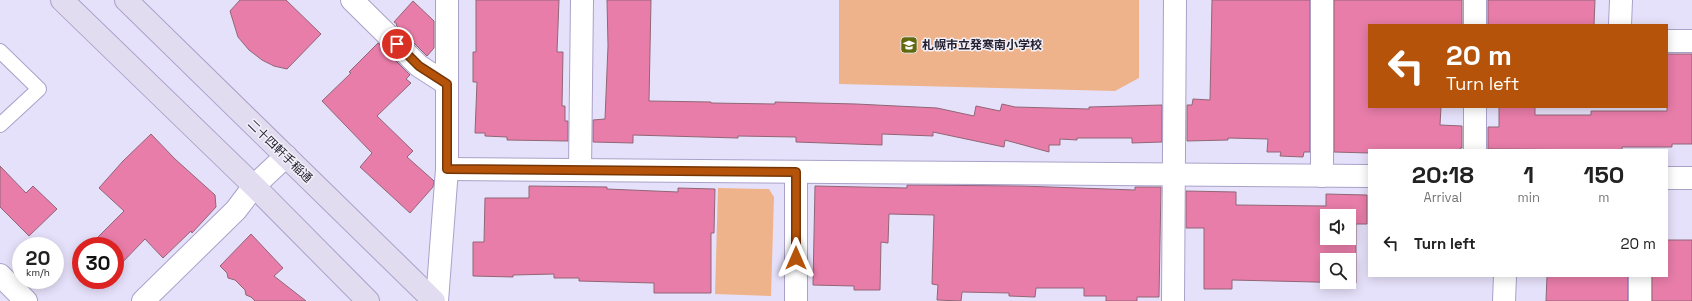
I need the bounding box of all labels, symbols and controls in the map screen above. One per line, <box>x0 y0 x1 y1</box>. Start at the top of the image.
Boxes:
pin <box>380 27 414 61</box>
icon: arrive <box>386 33 408 55</box>
school or university icon: 札幌市立発寒南小学校 <box>899 35 919 55</box>
place label: 札幌市立発寒南小学校 <box>922 37 1042 53</box>
text: 20 m <box>1446 37 1512 73</box>
icon: left <box>1380 40 1432 92</box>
text: Turn left <box>1446 72 1519 95</box>
street label: 二十四軒手稲通 <box>244 116 316 186</box>
text: 20:18 <box>1412 159 1474 190</box>
text: 1 <box>1523 159 1534 190</box>
text: 150 <box>1584 159 1624 190</box>
text: Arrival <box>1423 189 1462 206</box>
text: min <box>1518 189 1540 206</box>
text: m <box>1598 189 1610 206</box>
map controls <box>1320 209 1356 289</box>
button: sound <box>1320 209 1356 245</box>
icon: left <box>1380 232 1402 254</box>
text: Turn left <box>1414 234 1476 253</box>
text: 20 m <box>1621 234 1656 253</box>
speed limit sign: 30 <box>72 237 124 289</box>
position arrow <box>775 237 817 279</box>
text: 20 <box>26 245 50 271</box>
button: search <box>1320 253 1356 289</box>
text: km/h <box>26 266 50 279</box>

